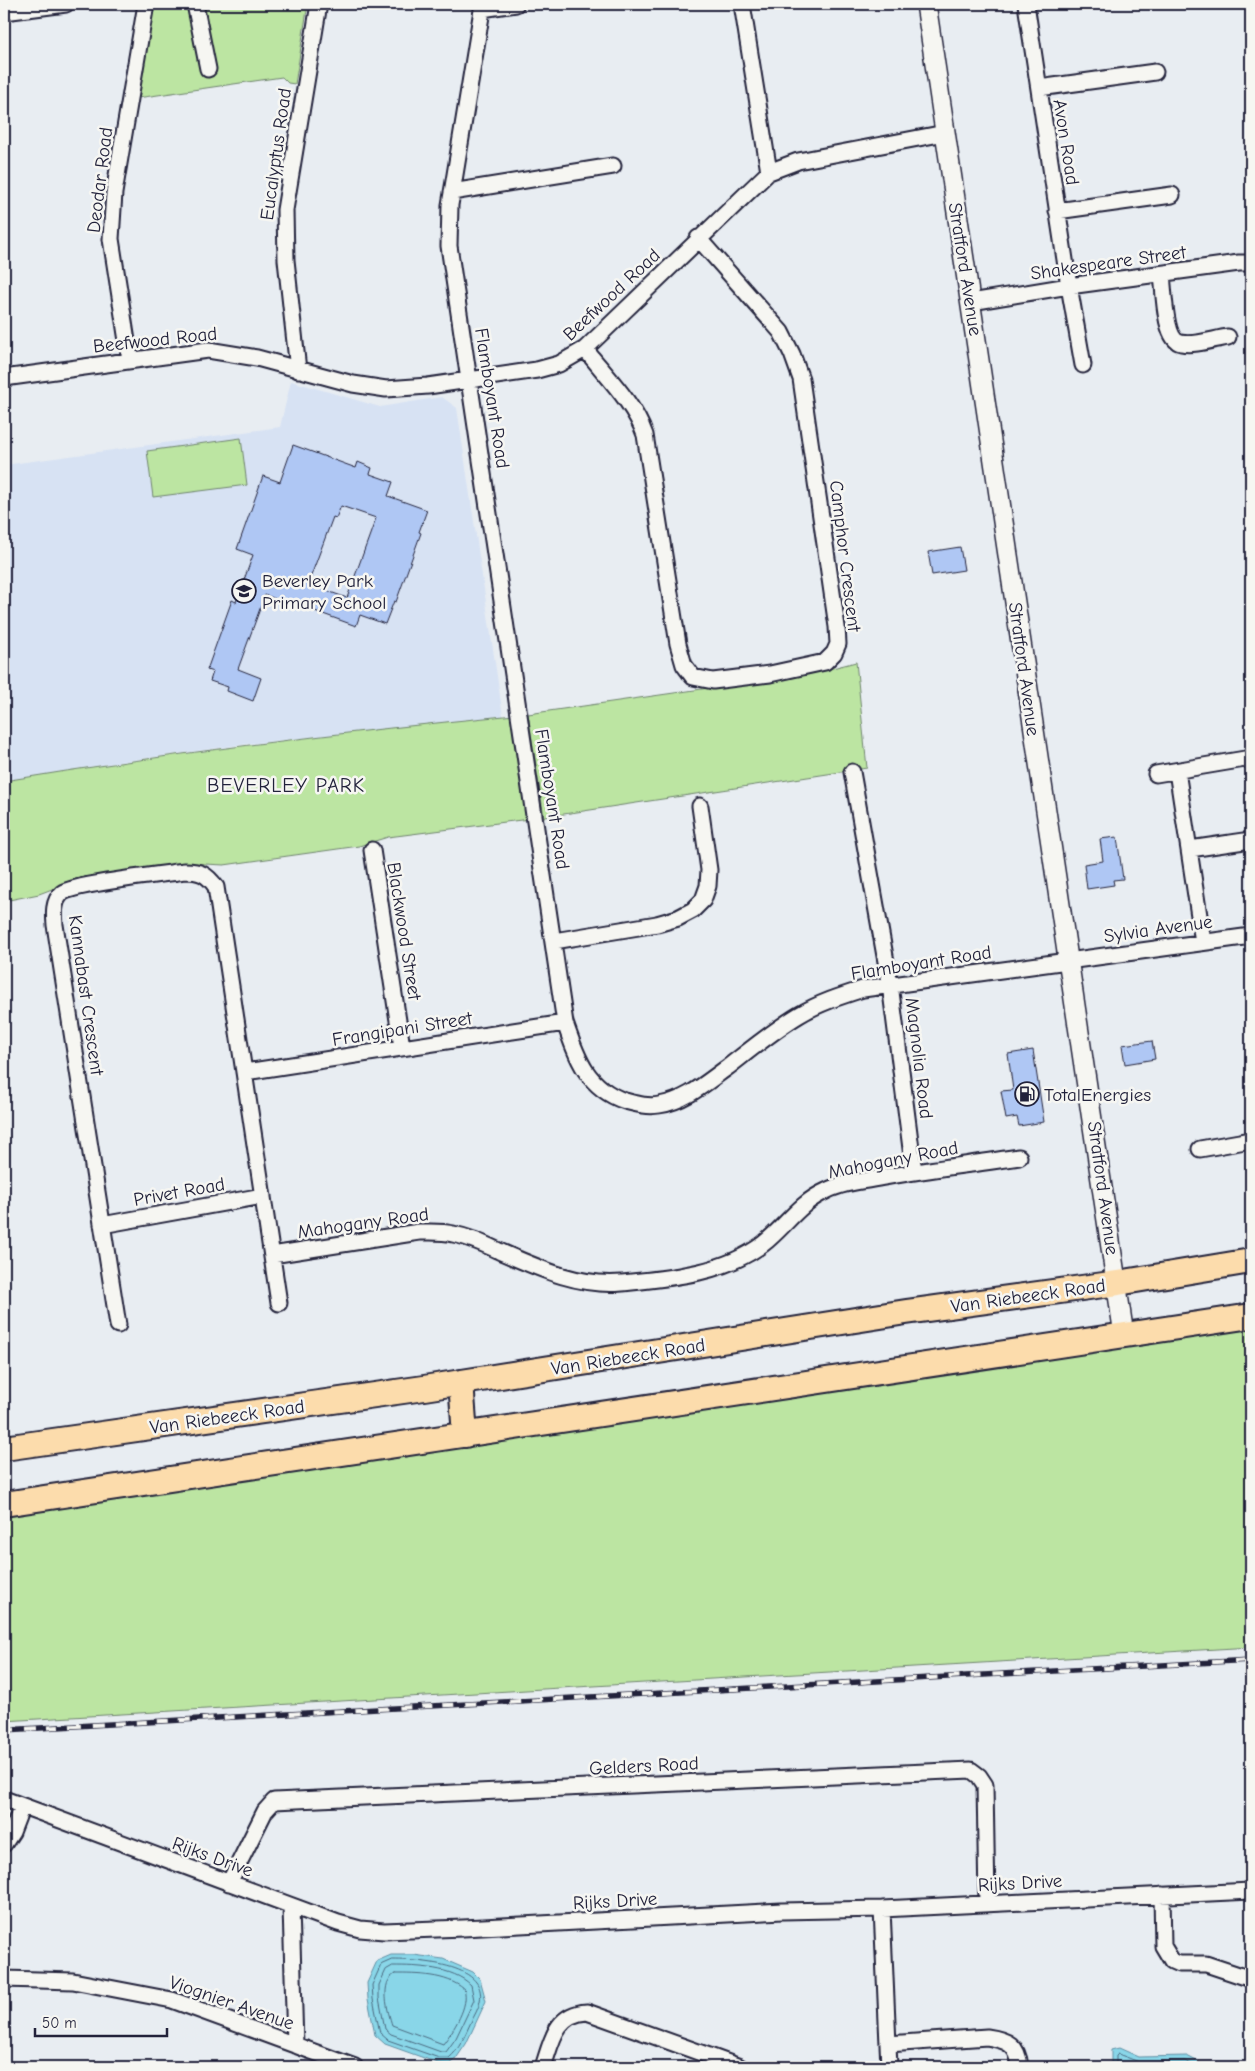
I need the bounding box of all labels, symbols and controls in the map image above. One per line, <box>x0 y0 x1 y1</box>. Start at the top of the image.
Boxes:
street label: Eucalyptus Road <box>256 87 296 222</box>
street label: Avon Road <box>1048 98 1084 187</box>
street label: Deodar Road <box>83 126 117 234</box>
street label: Stratford Avenue <box>944 201 986 337</box>
street label: Shakespeare Street <box>1029 241 1188 285</box>
street label: Beefwood Road <box>559 244 665 345</box>
street label: Beefwood Road <box>92 323 218 357</box>
street label: Flamboyant Road <box>470 326 514 470</box>
street label: Camphor Crescent <box>825 479 865 634</box>
place label: Beverley Park Primary School <box>262 570 387 614</box>
school or university icon: Beverley Park Primary School <box>231 578 257 604</box>
street label: Stratford Avenue <box>1004 601 1044 737</box>
street label: Flamboyant Road <box>530 727 574 871</box>
district label: BEVERLEY PARK <box>207 774 365 797</box>
street label: Blackwood Street <box>382 861 426 1002</box>
street label: Sylvia Avenue <box>1102 910 1214 947</box>
street label: Kannabast Crescent <box>64 914 108 1077</box>
street label: Flamboyant Road <box>849 941 993 985</box>
street label: Magnolia Road <box>901 996 937 1120</box>
street label: Frangipani Street <box>331 1007 474 1051</box>
fuel station icon: TotalEnergies <box>1014 1081 1040 1107</box>
place label: TotalEnergies <box>1044 1084 1151 1106</box>
street label: Stratford Avenue <box>1083 1120 1123 1256</box>
street label: Mahogany Road <box>826 1137 960 1183</box>
street label: Privet Road <box>132 1173 227 1211</box>
street label: Mahogany Road <box>296 1203 430 1243</box>
street label: Van Riebeeck Road <box>949 1274 1107 1318</box>
street label: Van Riebeeck Road <box>549 1334 707 1380</box>
street label: Van Riebeeck Road <box>148 1395 306 1439</box>
street label: Gelders Road <box>589 1752 699 1780</box>
street label: Rijks Drive <box>169 1832 256 1882</box>
street label: Rijks Drive <box>977 1870 1063 1896</box>
street label: Rijks Drive <box>572 1888 658 1914</box>
street label: Viognier Avenue <box>166 1971 297 2035</box>
scale bar <box>35 2006 168 2038</box>
text: 50 m <box>42 2014 77 2032</box>

